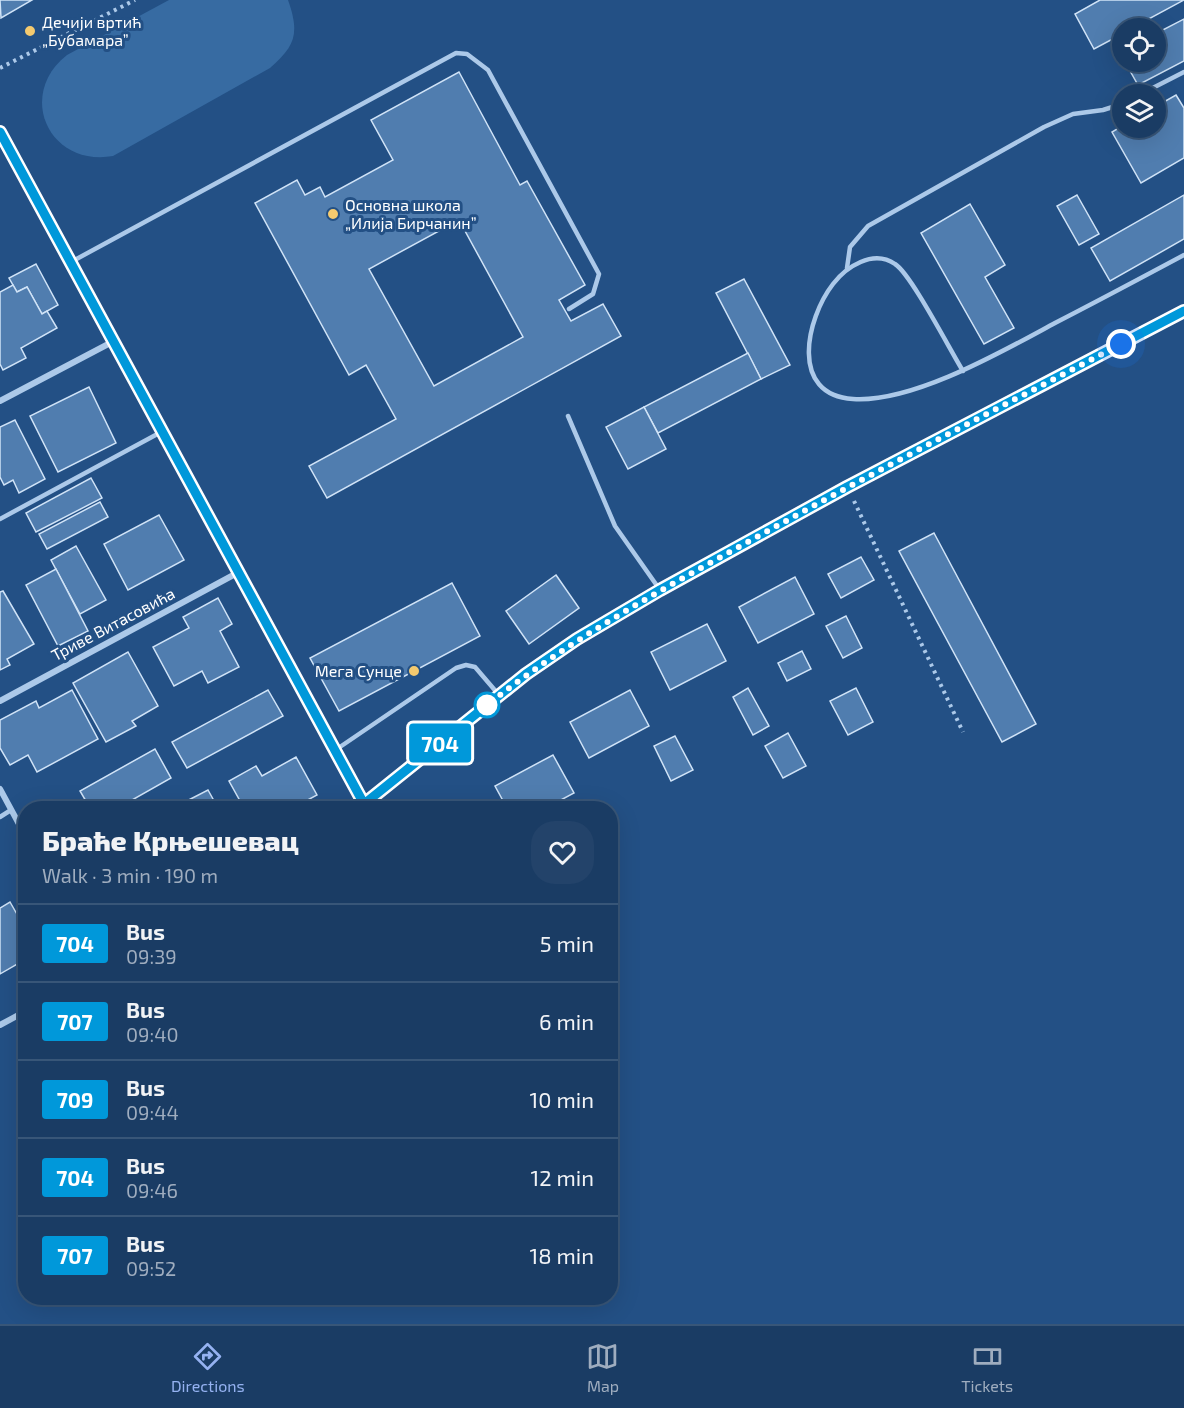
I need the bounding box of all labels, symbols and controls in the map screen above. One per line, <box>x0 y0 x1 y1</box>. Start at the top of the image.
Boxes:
place label: Дечији вртић „Бубамара” <box>42 12 141 50</box>
map controls <box>1112 18 1166 138</box>
button: locate <box>1112 18 1166 72</box>
marker: Дечији вртић „Бубамара” <box>23 24 37 38</box>
button: layers <box>1112 84 1166 138</box>
place label: Основна школа „Илија Бирчанин” <box>345 195 477 233</box>
marker: Основна школа „Илија Бирчанин” <box>326 207 340 221</box>
your location <box>1106 329 1136 359</box>
street label: Триве Витасовића <box>48 583 178 664</box>
place label: Мега Сунце <box>315 661 402 681</box>
marker: Мега Сунце <box>407 664 421 678</box>
unlabelled marker <box>474 692 500 718</box>
line badge: 704 <box>406 724 474 762</box>
text: 704 <box>421 731 459 756</box>
button: heart <box>531 821 594 884</box>
text: Браће Крњешевац <box>42 823 299 857</box>
text: Walk · 3 min · 190 m <box>42 863 218 887</box>
text: Bus <box>126 918 165 944</box>
text: 5 min <box>540 930 594 956</box>
text: 704 <box>56 931 94 956</box>
text: 09:39 <box>126 944 177 968</box>
text: Bus <box>126 996 165 1022</box>
text: 6 min <box>539 1008 594 1034</box>
text: 707 <box>57 1009 93 1034</box>
text: 09:40 <box>126 1022 179 1046</box>
text: Bus <box>126 1074 165 1100</box>
text: 10 min <box>530 1086 594 1112</box>
text: 709 <box>57 1087 93 1112</box>
text: 09:44 <box>126 1100 179 1124</box>
text: Bus <box>126 1152 165 1178</box>
text: 12 min <box>530 1164 594 1190</box>
text: 704 <box>56 1165 94 1190</box>
text: 09:46 <box>126 1178 178 1202</box>
text: Bus <box>126 1230 165 1256</box>
text: 18 min <box>529 1242 594 1268</box>
text: 707 <box>57 1243 93 1268</box>
text: 09:52 <box>126 1256 176 1280</box>
tab: Directions <box>171 1340 245 1395</box>
tab: Map <box>586 1340 619 1395</box>
tab: Tickets <box>961 1340 1013 1395</box>

